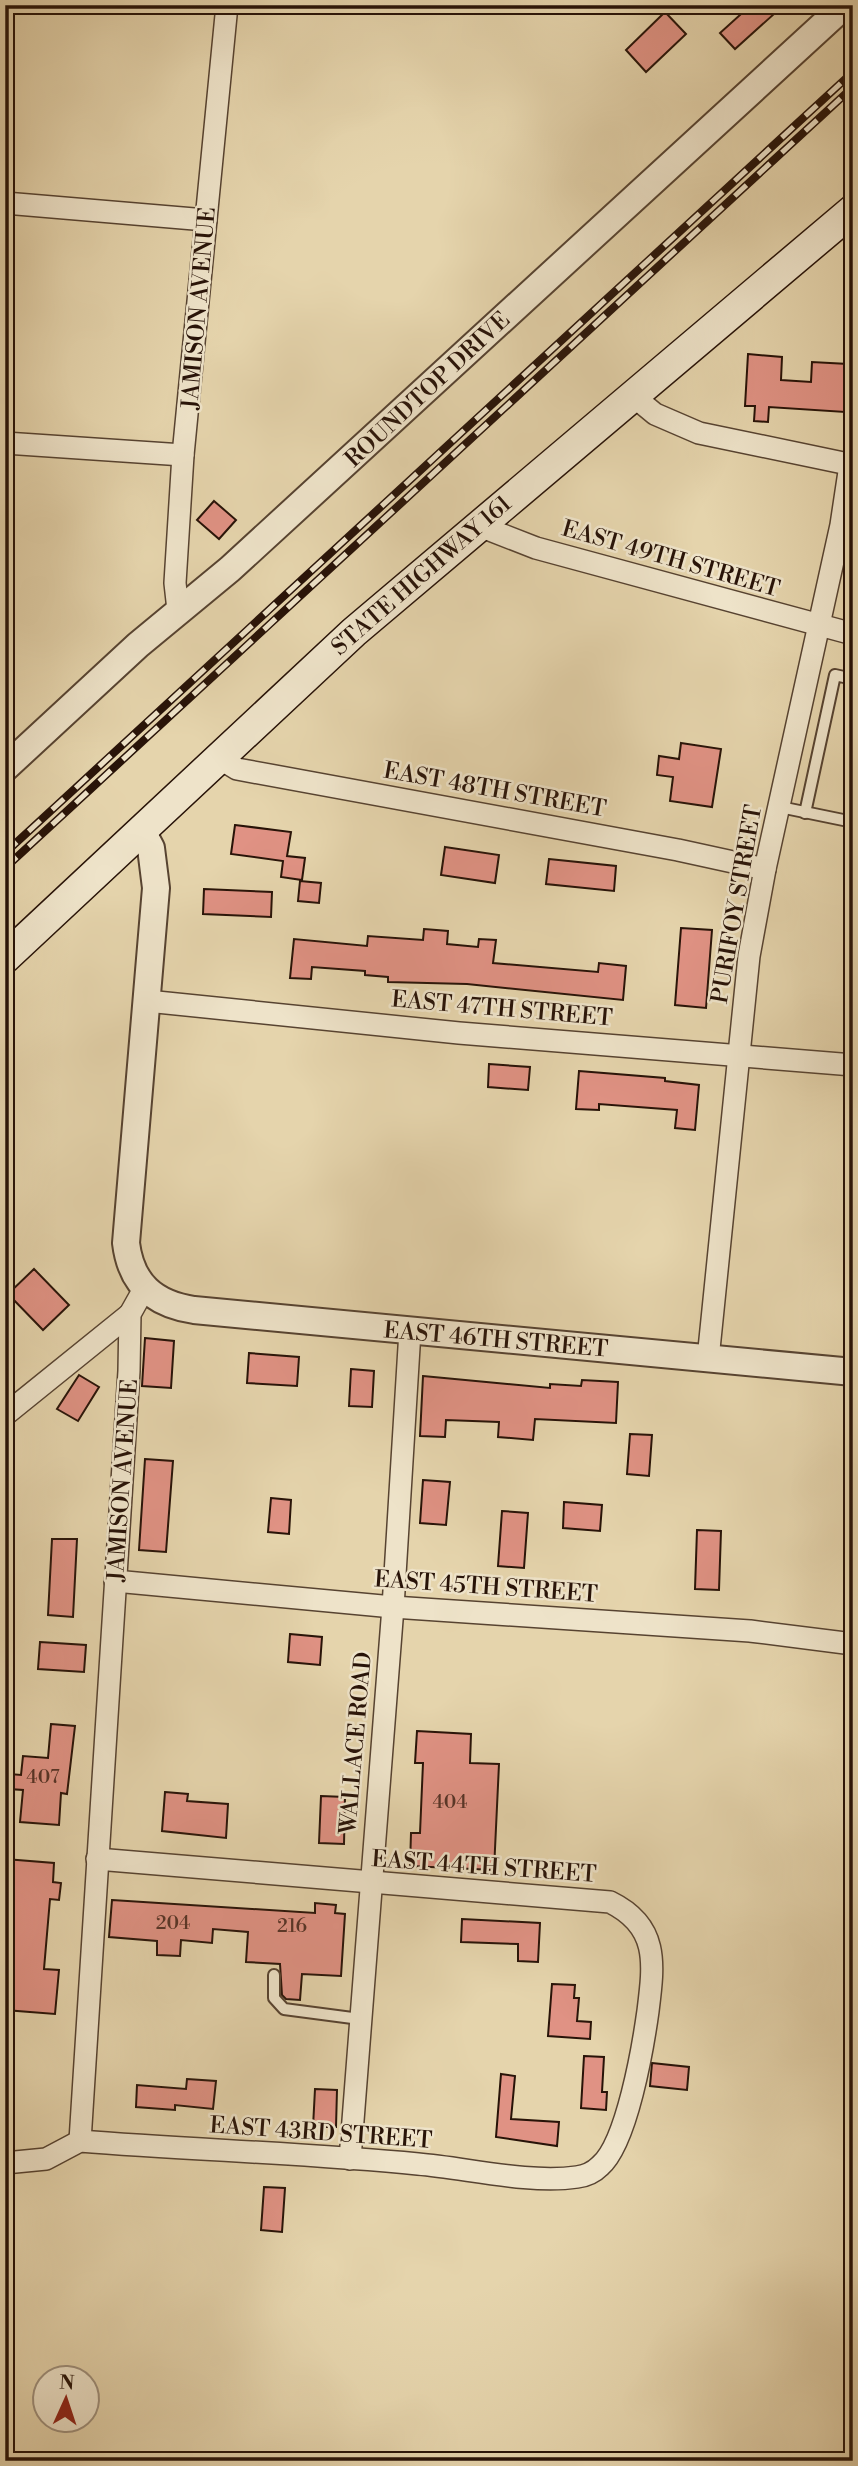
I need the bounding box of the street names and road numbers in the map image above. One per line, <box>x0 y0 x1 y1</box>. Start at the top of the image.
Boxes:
street label: JAMISON AVENUE <box>176 206 222 411</box>
street label: ROUNDTOP DRIVE <box>340 306 516 473</box>
street label: STATE HIGHWAY 161 <box>326 490 517 662</box>
street label: EAST 49TH STREET <box>559 514 783 603</box>
street label: EAST 48TH STREET <box>381 757 608 823</box>
street label: PURIFOY STREET <box>706 803 768 1006</box>
street label: EAST 47TH STREET <box>390 985 614 1033</box>
street label: EAST 46TH STREET <box>382 1316 609 1364</box>
street label: JAMISON AVENUE <box>102 1378 144 1583</box>
street label: EAST 45TH STREET <box>373 1565 599 1609</box>
street label: WALLACE ROAD <box>334 1651 378 1836</box>
street label: EAST 44TH STREET <box>370 1845 597 1889</box>
street label: EAST 43RD STREET <box>209 2111 433 2155</box>

